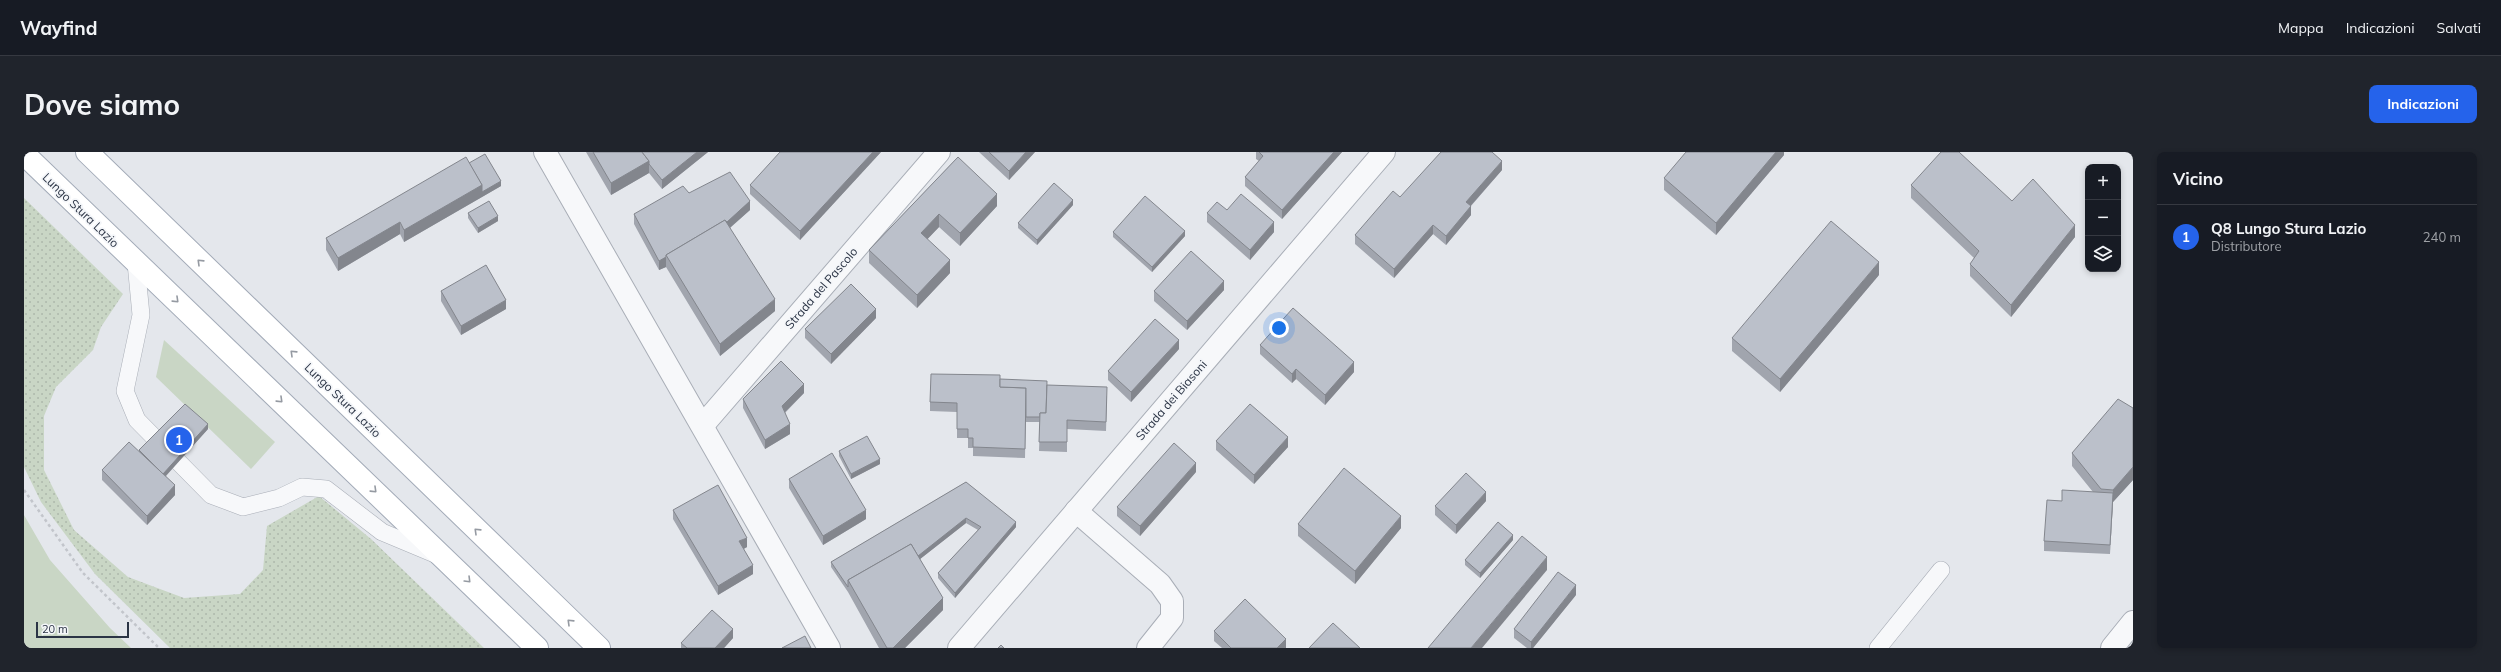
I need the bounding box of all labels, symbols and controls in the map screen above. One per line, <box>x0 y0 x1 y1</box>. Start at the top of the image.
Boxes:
text: Wayfind <box>20 16 97 40</box>
text: Mappa <box>2278 19 2324 37</box>
text: Indicazioni <box>2346 19 2415 37</box>
text: Salvati <box>2437 19 2481 37</box>
button: Indicazioni <box>2369 85 2477 123</box>
text: Dove siamo <box>24 87 180 122</box>
map controls <box>2085 164 2121 272</box>
button: + <box>2085 164 2121 200</box>
text: Vicino <box>2173 168 2223 189</box>
street label: Lungo Stura Lazio <box>40 170 122 250</box>
button: − <box>2085 200 2121 236</box>
text: Q8 Lungo Stura Lazio <box>2211 219 2366 238</box>
text: 1 <box>2182 229 2190 245</box>
text: 240 m <box>2423 229 2461 245</box>
button: layers <box>2085 236 2121 272</box>
text: Distributore <box>2211 238 2281 254</box>
street label: Strada del Pascolo <box>781 244 861 332</box>
one-way arrow <box>197 259 205 267</box>
one-way arrow <box>171 296 178 303</box>
your location <box>1269 318 1289 338</box>
one-way arrow <box>290 350 298 357</box>
street label: Strada dei Biasoni <box>1132 357 1210 443</box>
street label: Lungo Stura Lazio <box>302 360 384 440</box>
one-way arrow <box>275 395 283 403</box>
pin: 1 <box>166 425 192 455</box>
one-way arrow <box>369 485 377 492</box>
one-way arrow <box>474 528 482 536</box>
one-way arrow <box>463 575 471 583</box>
one-way arrow <box>567 619 575 627</box>
scale bar <box>36 620 129 639</box>
text: 20 m <box>42 622 68 636</box>

